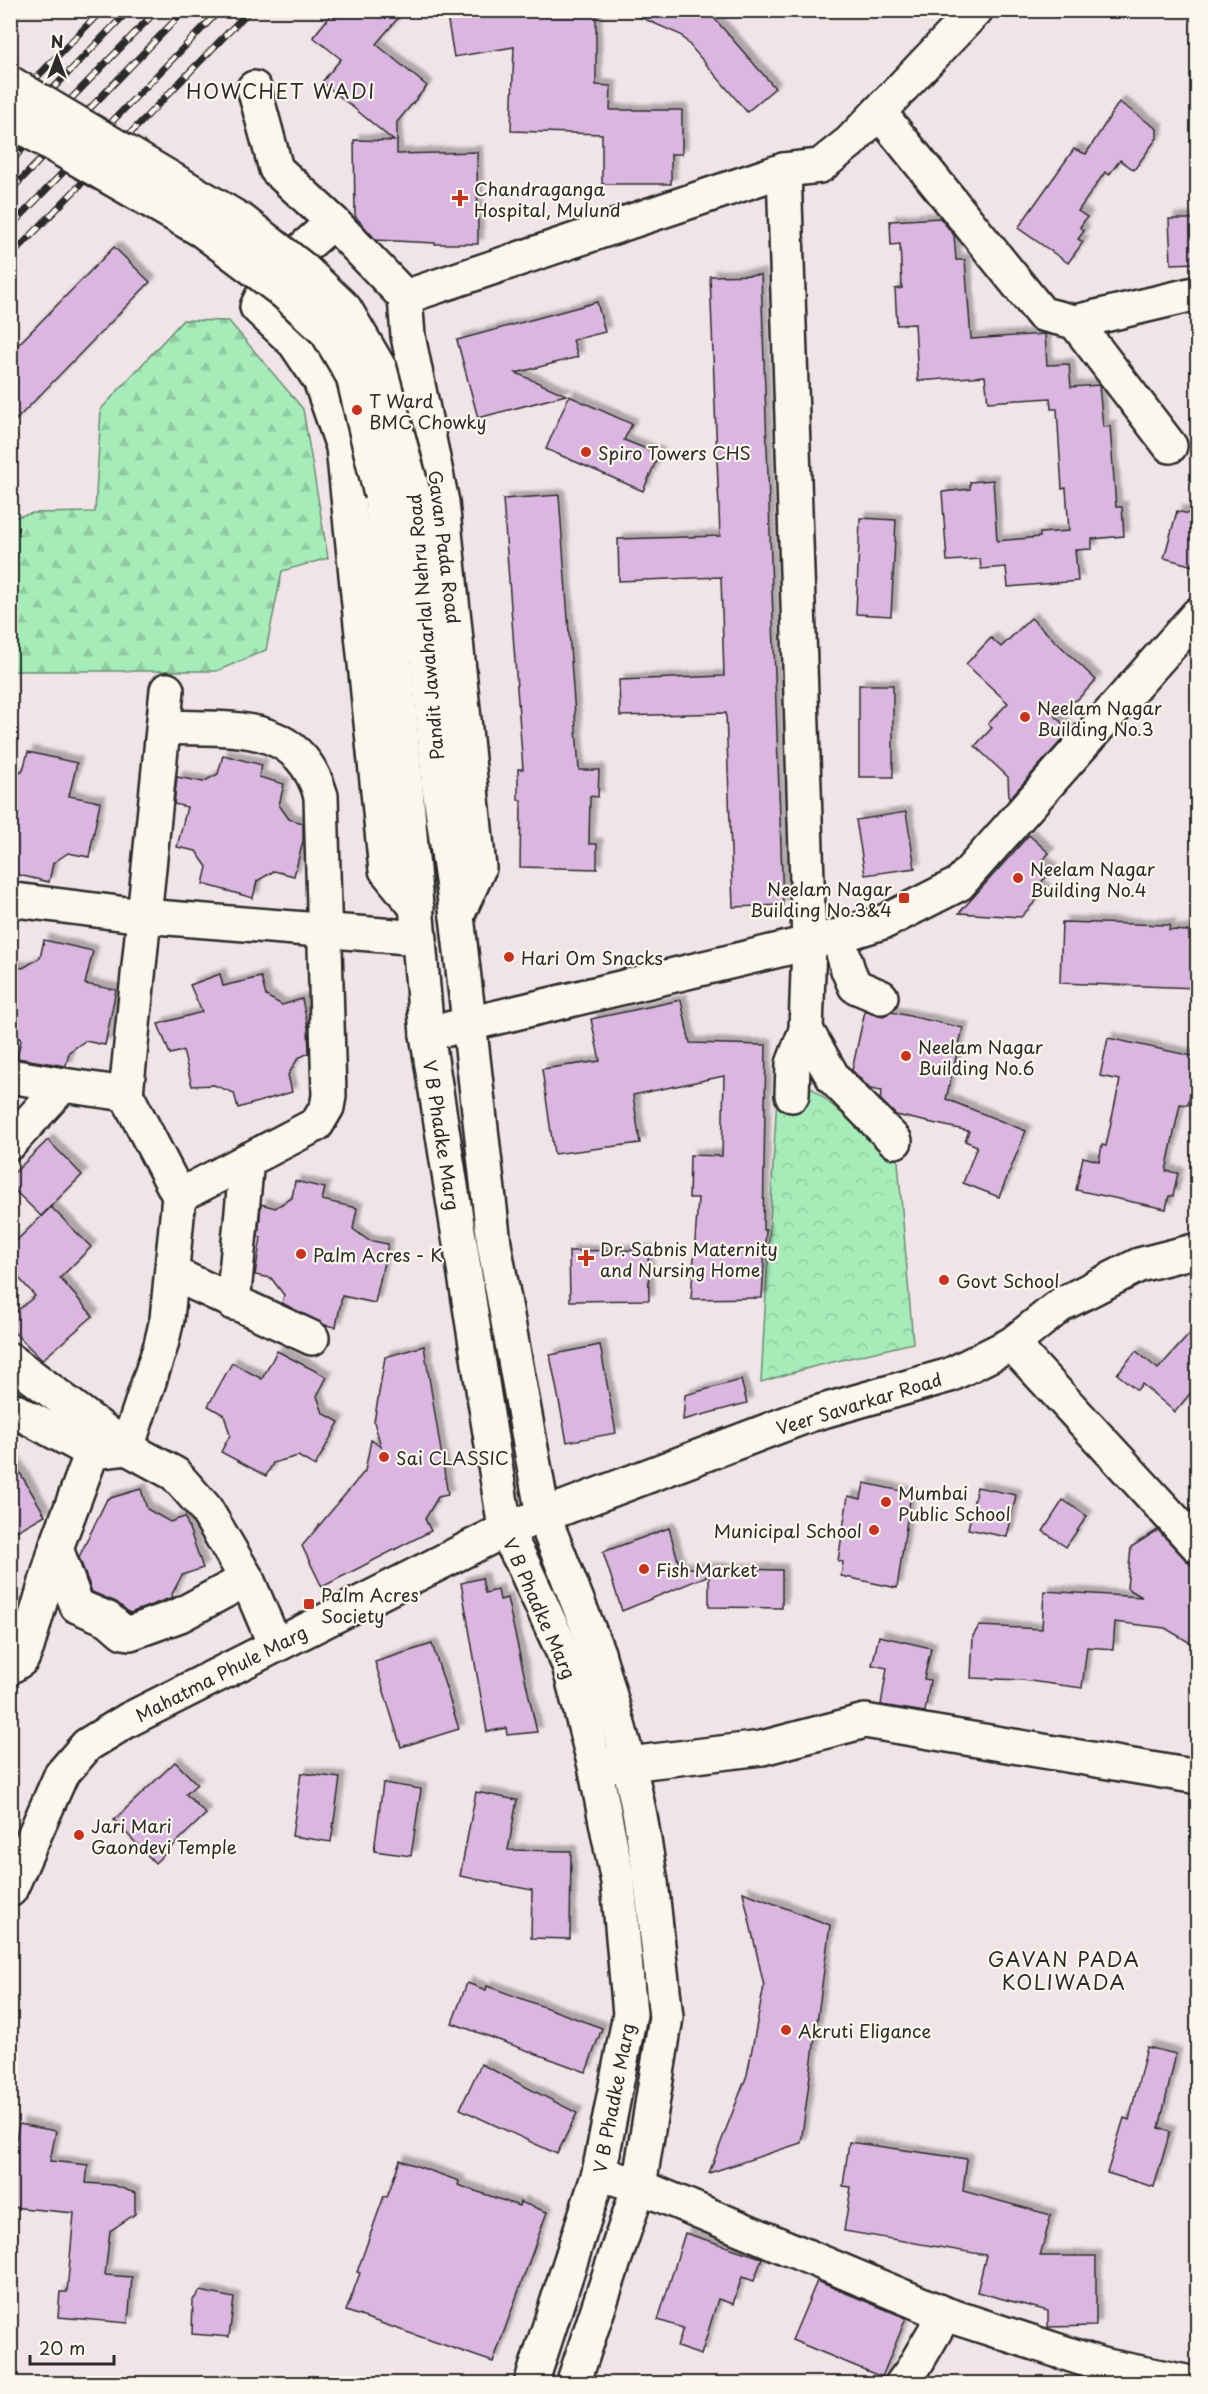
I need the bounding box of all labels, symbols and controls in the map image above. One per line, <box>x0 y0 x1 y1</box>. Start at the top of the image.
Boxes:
north arrow <box>27 27 87 87</box>
text: N <box>51 29 63 53</box>
district label: HOWCHET WADI <box>186 76 376 106</box>
place label: Chandraganga Hospital, Mulund <box>474 175 621 223</box>
marker: Chandraganga Hospital, Mulund <box>451 189 469 207</box>
place label: T Ward BMC Chowky <box>369 387 487 435</box>
marker: T Ward BMC Chowky <box>350 403 364 417</box>
place label: Spiro Towers CHS <box>598 439 751 466</box>
marker: Spiro Towers CHS <box>579 445 593 459</box>
street label: Gavan Pada Road <box>422 469 468 625</box>
street label: Pandit Jawaharlal Nehru Road <box>400 493 450 761</box>
place label: Neelam Nagar Building No.3 <box>1037 694 1163 742</box>
marker: Neelam Nagar Building No.3 <box>1018 710 1032 724</box>
place label: Neelam Nagar Building No.4 <box>1030 855 1156 903</box>
marker: Neelam Nagar Building No.4 <box>1011 871 1025 885</box>
place label: Neelam Nagar Building No.3&4 <box>750 875 893 923</box>
marker: Neelam Nagar Building No.3&4 <box>897 891 911 905</box>
place label: Hari Om Snacks <box>521 944 663 971</box>
marker: Hari Om Snacks <box>502 950 516 964</box>
place label: Neelam Nagar Building No.6 <box>918 1033 1044 1081</box>
marker: Neelam Nagar Building No.6 <box>899 1049 913 1063</box>
street label: V B Phadke Marg <box>417 1058 467 1212</box>
place label: Dr. Sabnis Maternity and Nursing Home <box>600 1235 778 1283</box>
place label: Palm Acres - K <box>313 1241 443 1268</box>
marker: Palm Acres - K <box>294 1247 308 1261</box>
marker: Dr. Sabnis Maternity and Nursing Home <box>577 1249 595 1267</box>
place label: Govt School <box>956 1267 1059 1294</box>
marker: Govt School <box>937 1273 951 1287</box>
street label: Veer Savarkar Road <box>773 1365 945 1441</box>
place label: Sai CLASSIC <box>396 1444 509 1471</box>
marker: Sai CLASSIC <box>377 1450 391 1464</box>
place label: Mumbai Public School <box>898 1479 1011 1527</box>
marker: Mumbai Public School <box>879 1495 893 1509</box>
place label: Municipal School <box>714 1517 862 1544</box>
marker: Municipal School <box>867 1523 881 1537</box>
street label: V B Phadke Marg <box>497 1533 583 1683</box>
place label: Fish Market <box>656 1556 757 1583</box>
marker: Fish Market <box>637 1562 651 1576</box>
place label: Palm Acres Society <box>321 1581 419 1629</box>
marker: Palm Acres Society <box>302 1597 316 1611</box>
street label: Mahatma Phule Marg <box>131 1618 311 1728</box>
place label: Jari Mari Gaondevi Temple <box>91 1812 237 1860</box>
marker: Jari Mari Gaondevi Temple <box>72 1828 86 1842</box>
district label: GAVAN PADA KOLIWADA <box>988 1944 1140 1997</box>
place label: Akruti Eligance <box>798 2017 931 2044</box>
street label: V B Phadke Marg <box>585 2021 641 2175</box>
marker: Akruti Eligance <box>779 2023 793 2037</box>
scale bar <box>30 2328 114 2366</box>
text: 20 m <box>39 2334 85 2361</box>

